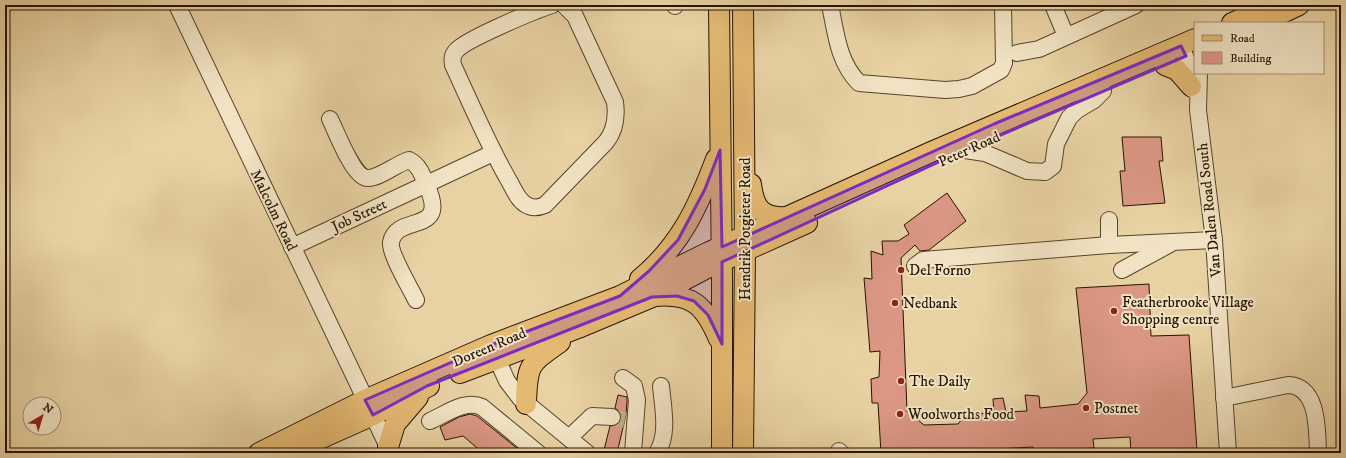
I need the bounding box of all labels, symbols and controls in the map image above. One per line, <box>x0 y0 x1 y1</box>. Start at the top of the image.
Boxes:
legend <box>1194 22 1324 74</box>
text: Road <box>1230 31 1255 46</box>
text: Building <box>1230 51 1271 66</box>
street label: Peter Road <box>935 127 1003 171</box>
street label: Van Dalen Road South <box>1193 142 1226 279</box>
street label: Hendrik Potgieter Road <box>736 157 755 300</box>
street label: Malcolm Road <box>246 166 302 255</box>
street label: Job Street <box>327 194 390 237</box>
place label: Del Forno <box>909 261 971 280</box>
marker: Del Forno <box>896 265 906 275</box>
place label: Featherbrooke Village Shopping centre <box>1122 293 1254 329</box>
place label: Nedbank <box>903 294 958 313</box>
marker: Nedbank <box>890 298 900 308</box>
marker: Featherbrooke Village Shopping centre <box>1109 306 1119 316</box>
street label: Doreen Road <box>449 323 530 372</box>
place label: The Daily <box>909 372 971 391</box>
marker: The Daily <box>896 376 906 386</box>
north arrow <box>22 396 62 436</box>
place label: Postnet <box>1094 399 1139 418</box>
text: N <box>40 401 55 417</box>
marker: Postnet <box>1081 403 1091 413</box>
place label: Woolworths Food <box>907 405 1014 424</box>
marker: Woolworths Food <box>895 409 905 419</box>

